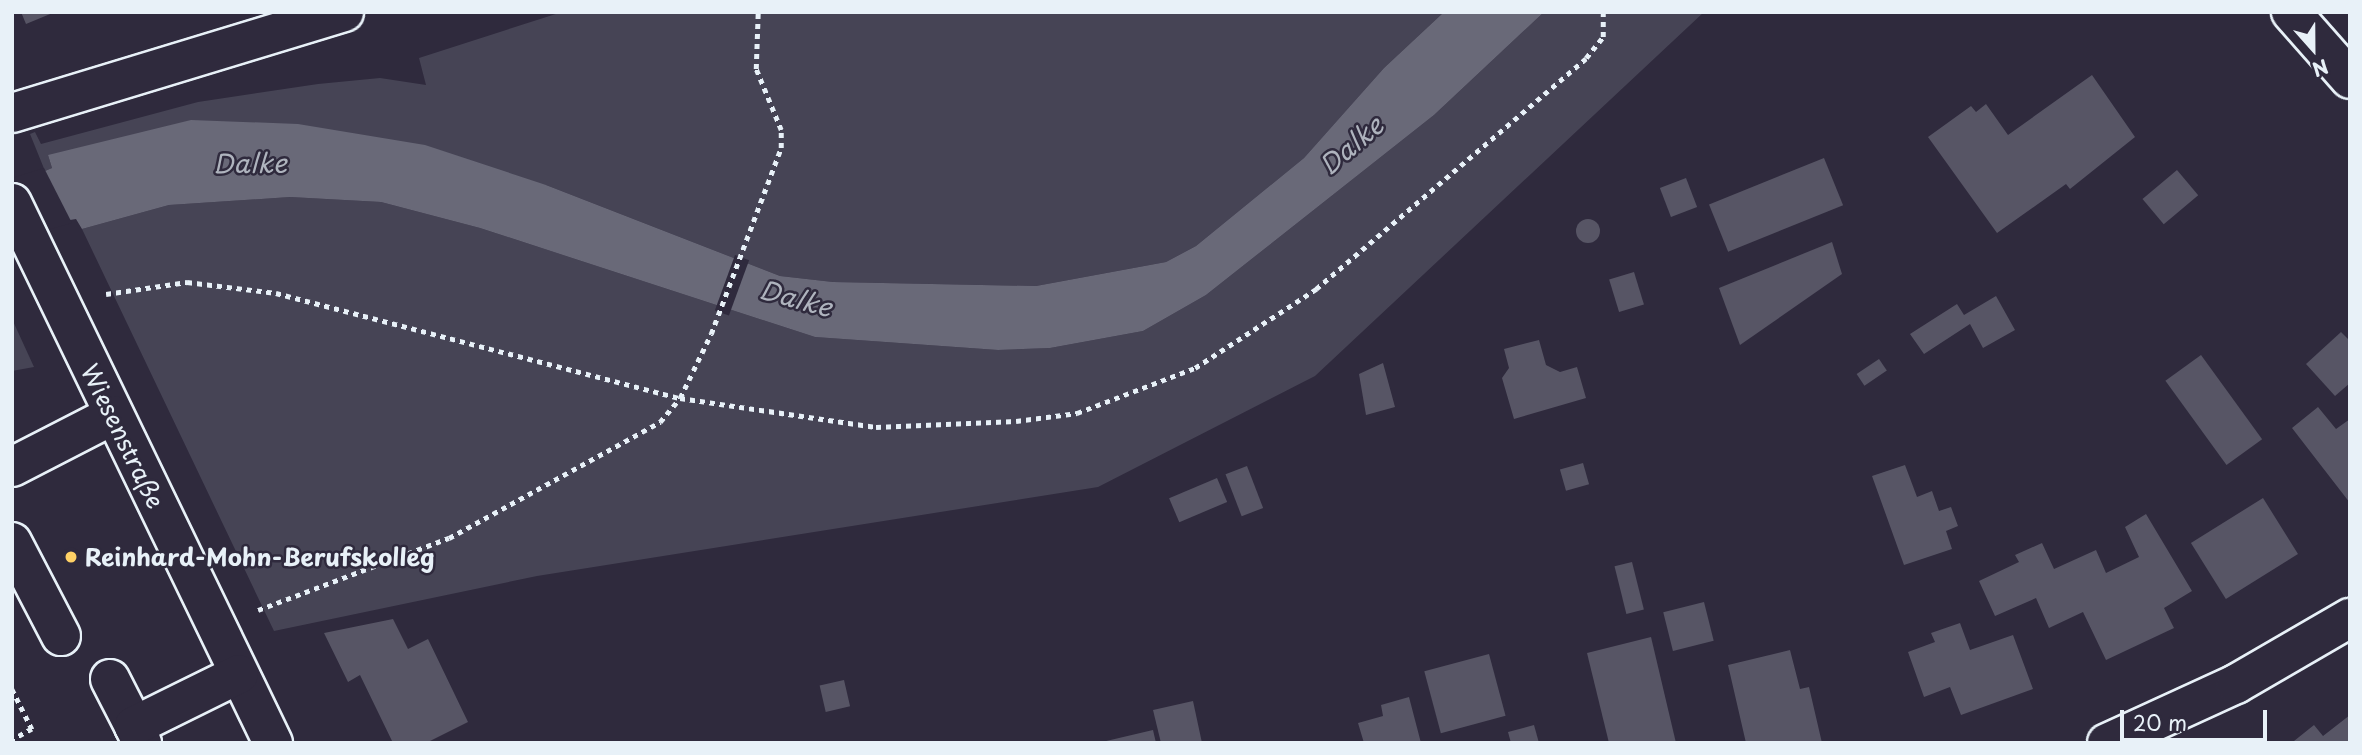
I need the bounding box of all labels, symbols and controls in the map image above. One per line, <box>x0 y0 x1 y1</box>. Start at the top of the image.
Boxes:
north arrow <box>2278 14 2348 84</box>
text: N <box>2308 53 2333 84</box>
water label: Dalke <box>1313 109 1389 181</box>
water label: Dalke <box>213 147 287 179</box>
water label: Dalke <box>756 273 836 323</box>
street label: Wiesenstraße <box>76 359 170 513</box>
place label: Reinhard-Mohn-Berufskolleg <box>85 543 434 571</box>
marker: Reinhard-Mohn-Berufskolleg <box>63 549 79 565</box>
scale bar <box>2124 696 2271 740</box>
text: 20 m <box>2133 706 2187 738</box>

